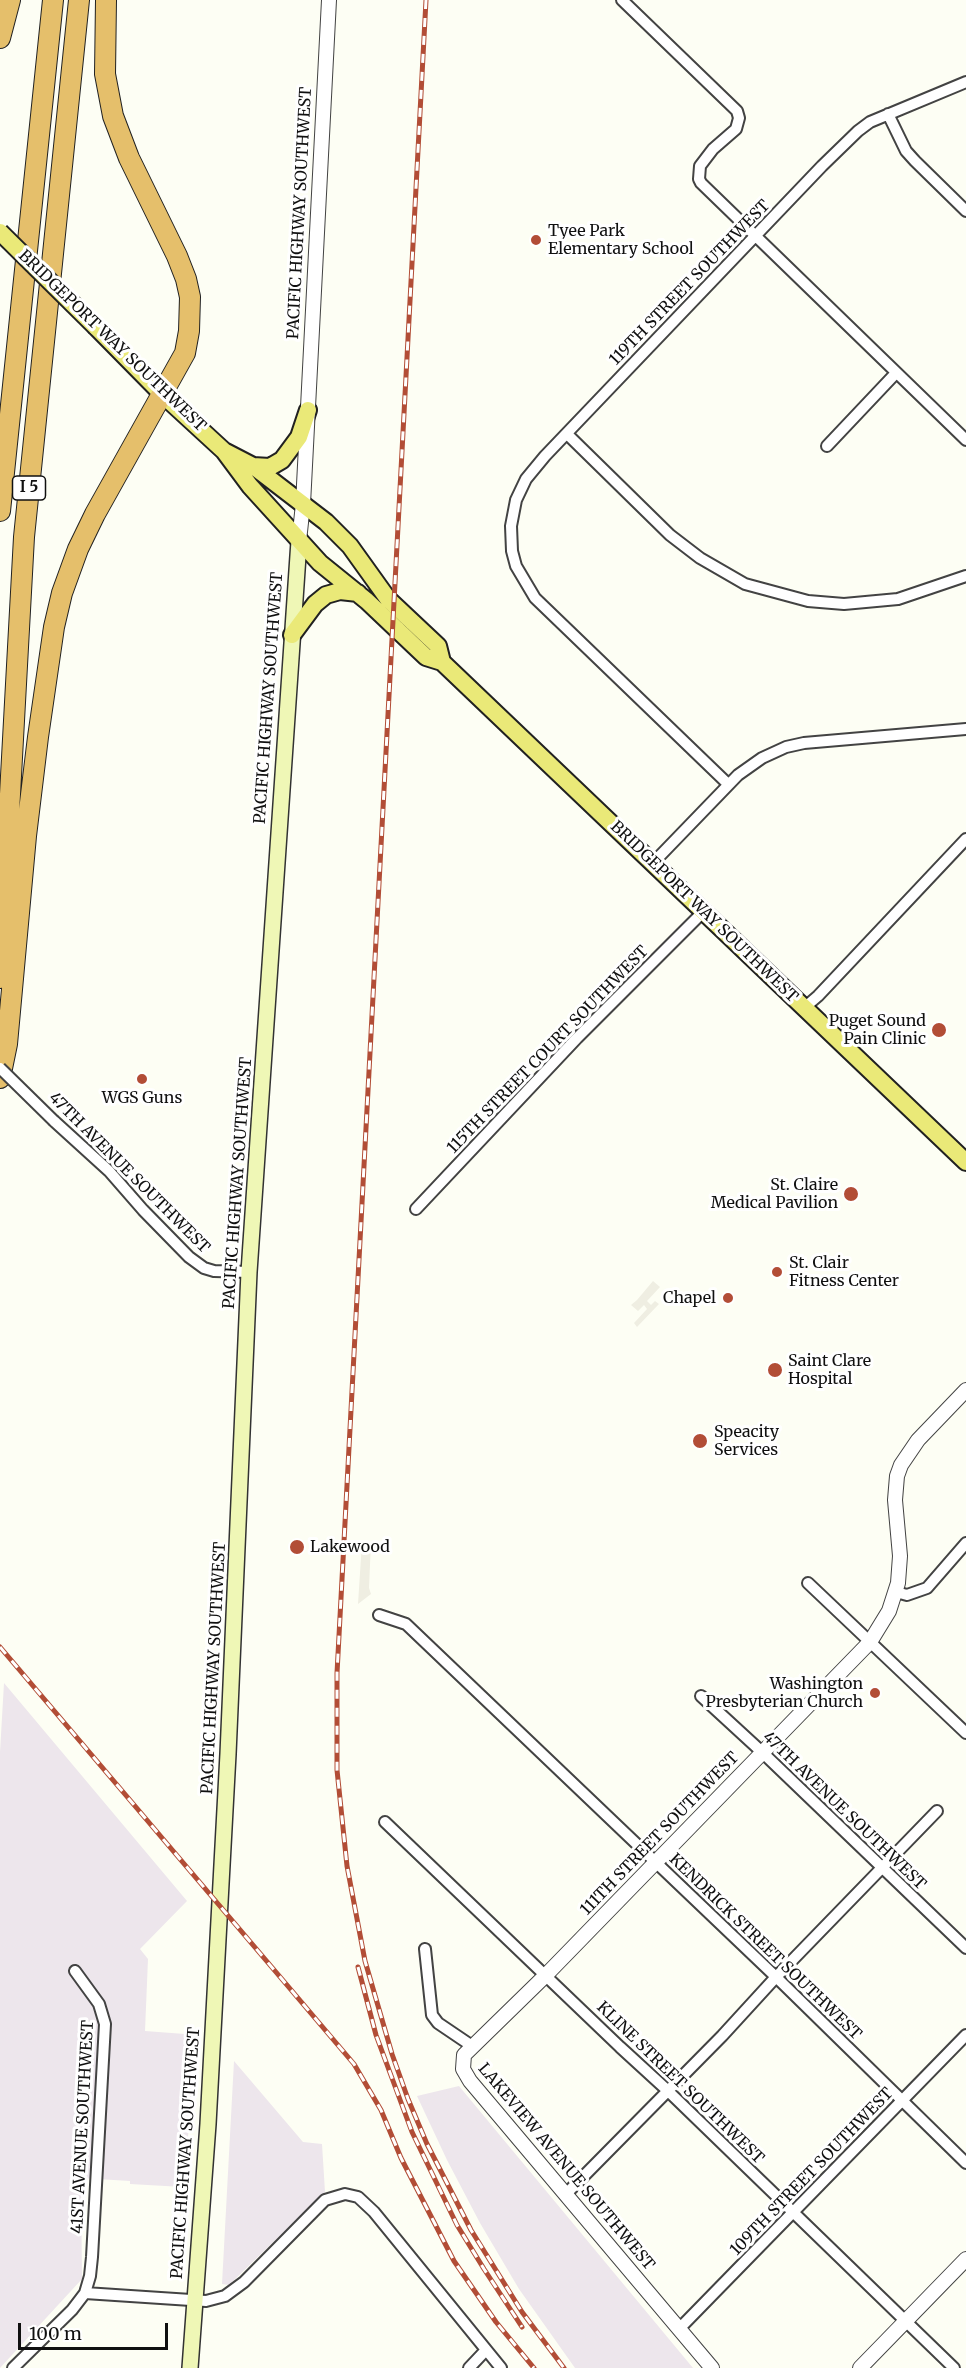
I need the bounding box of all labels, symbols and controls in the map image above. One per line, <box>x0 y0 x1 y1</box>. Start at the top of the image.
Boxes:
street label: PACIFIC HIGHWAY SOUTHWEST <box>284 86 316 340</box>
street label: 119TH STREET SOUTHWEST <box>606 196 774 370</box>
place label: Tyee Park Elementary School <box>548 221 694 259</box>
marker: Tyee Park Elementary School <box>529 233 543 247</box>
street label: BRIDGEPORT WAY SOUTHWEST <box>14 246 210 436</box>
road number: I 5 <box>12 476 46 500</box>
street label: PACIFIC HIGHWAY SOUTHWEST <box>251 571 287 825</box>
street label: BRIDGEPORT WAY SOUTHWEST <box>606 817 802 1007</box>
street label: 115TH STREET COURT SOUTHWEST <box>443 942 653 1158</box>
place label: Puget Sound Pain Clinic <box>829 1011 926 1049</box>
marker: Puget Sound Pain Clinic <box>930 1021 948 1039</box>
street label: PACIFIC HIGHWAY SOUTHWEST <box>220 1056 256 1310</box>
marker: WGS Guns <box>135 1072 149 1086</box>
place label: WGS Guns <box>102 1088 182 1108</box>
street label: 47TH AVENUE SOUTHWEST <box>45 1089 213 1257</box>
place label: St. Claire Medical Pavilion <box>711 1175 838 1213</box>
marker: St. Claire Medical Pavilion <box>842 1185 860 1203</box>
place label: St. Clair Fitness Center <box>789 1253 899 1291</box>
marker: St. Clair Fitness Center <box>770 1265 784 1279</box>
place label: Chapel <box>663 1288 716 1308</box>
marker: Chapel <box>721 1291 735 1305</box>
place label: Saint Clare Hospital <box>788 1351 871 1389</box>
marker: Saint Clare Hospital <box>766 1361 784 1379</box>
place label: Speacity Services <box>714 1422 779 1460</box>
marker: Speacity Services <box>691 1432 709 1450</box>
place label: Lakewood <box>310 1537 390 1557</box>
marker: Lakewood <box>288 1538 306 1556</box>
street label: PACIFIC HIGHWAY SOUTHWEST <box>198 1541 230 1795</box>
place label: Washington Presbyterian Church <box>705 1674 863 1712</box>
marker: Washington Presbyterian Church <box>868 1686 882 1700</box>
street label: 47TH AVENUE SOUTHWEST <box>758 1728 930 1894</box>
street label: 111TH STREET SOUTHWEST <box>577 1748 743 1920</box>
street label: KENDRICK STREET SOUTHWEST <box>665 1850 865 2044</box>
street label: KLINE STREET SOUTHWEST <box>592 1998 768 2168</box>
street label: 41ST AVENUE SOUTHWEST <box>68 2020 98 2234</box>
street label: PACIFIC HIGHWAY SOUTHWEST <box>168 2026 204 2280</box>
street label: LAKEVIEW AVENUE SOUTHWEST <box>474 2060 658 2274</box>
street label: 109TH STREET SOUTHWEST <box>727 2084 897 2260</box>
scale bar <box>21 2311 171 2349</box>
text: 100 m <box>29 2322 82 2345</box>

